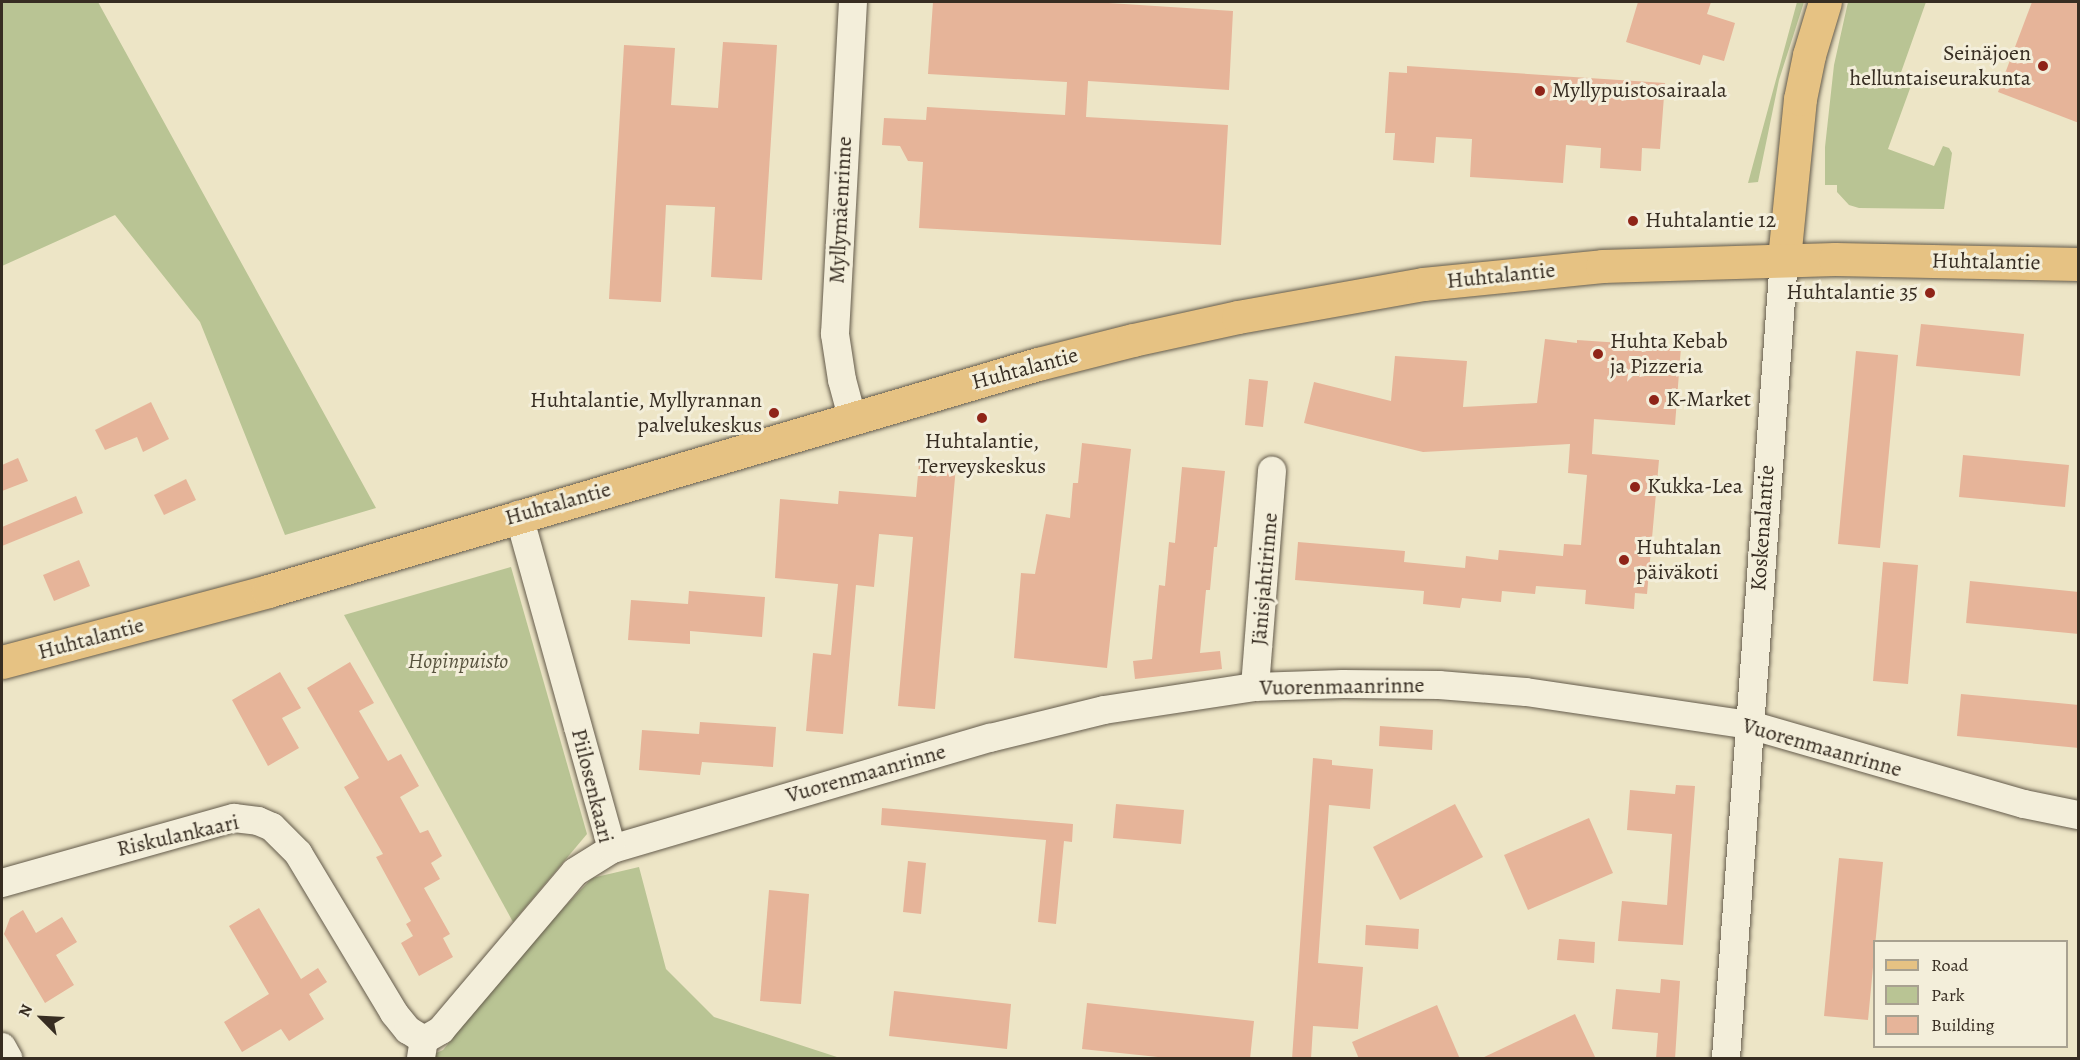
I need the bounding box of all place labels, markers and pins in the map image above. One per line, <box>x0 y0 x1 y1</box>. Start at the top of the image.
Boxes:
place label: Seinäjoen helluntaiseurakunta <box>1850 40 2031 92</box>
marker: Seinäjoen helluntaiseurakunta <box>2036 59 2050 73</box>
place label: Myllypuistosairaala <box>1552 78 1727 104</box>
marker: Myllypuistosairaala <box>1533 84 1547 98</box>
place label: Huhtalantie 12 <box>1645 208 1776 234</box>
marker: Huhtalantie 12 <box>1626 214 1640 228</box>
place label: Huhtalantie 35 <box>1786 280 1918 306</box>
marker: Huhtalantie 35 <box>1923 286 1937 300</box>
place label: Huhta Kebab ja Pizzeria <box>1610 328 1728 380</box>
marker: Huhta Kebab ja Pizzeria <box>1591 347 1605 361</box>
place label: Huhtalantie, Myllyrannan palvelukeskus <box>530 387 762 439</box>
place label: K-Market <box>1666 387 1751 413</box>
marker: K-Market <box>1647 393 1661 407</box>
marker: Huhtalantie, Myllyrannan palvelukeskus <box>767 406 781 420</box>
marker: Huhtalantie, Terveyskeskus <box>975 411 989 425</box>
place label: Huhtalantie, Terveyskeskus <box>918 428 1046 480</box>
place label: Kukka-Lea <box>1647 474 1743 500</box>
marker: Kukka-Lea <box>1628 480 1642 494</box>
place label: Huhtalan päiväkoti <box>1636 534 1721 586</box>
marker: Huhtalan päiväkoti <box>1617 553 1631 567</box>

